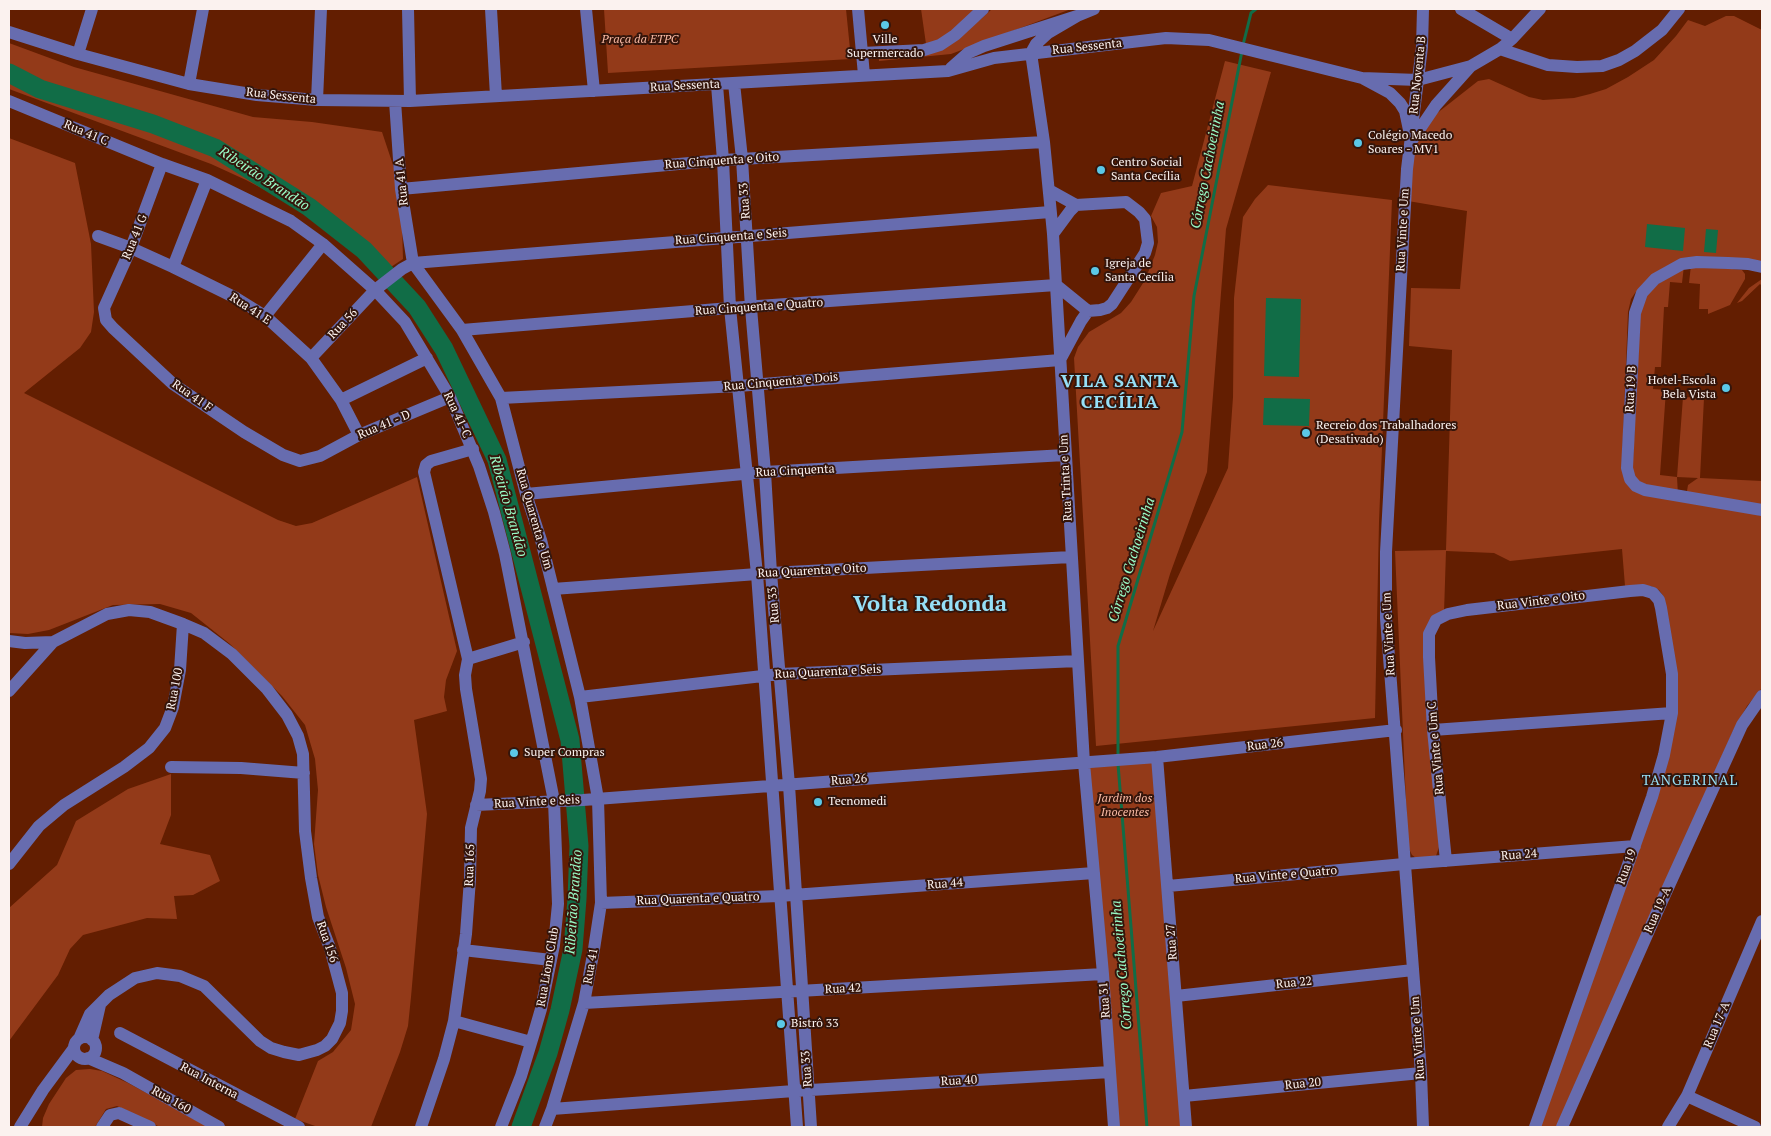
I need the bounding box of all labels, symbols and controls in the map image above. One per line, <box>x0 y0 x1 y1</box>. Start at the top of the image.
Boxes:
marker: Ville Supermercado <box>879 19 891 31</box>
park label: Praça da ETPC <box>602 33 678 47</box>
place label: Ville Supermercado <box>847 33 923 61</box>
street label: Rua Noventa B <box>1407 35 1429 115</box>
street label: Rua Sessenta <box>1051 36 1123 58</box>
street label: Rua Sessenta <box>650 77 720 95</box>
street label: Rua Sessenta <box>245 85 317 107</box>
water label: Córrego Cachoeirinha <box>1187 100 1229 230</box>
street label: Rua 41 C <box>62 117 110 149</box>
place label: Colégio Macedo Soares - MV1 <box>1368 129 1452 157</box>
marker: Colégio Macedo Soares - MV1 <box>1352 137 1364 149</box>
water label: Ribeirão Brandão <box>215 143 313 215</box>
street label: Rua Cinquenta e Oito <box>664 150 780 172</box>
place label: Centro Social Santa Cecília <box>1111 156 1182 184</box>
street label: Rua 41 A <box>392 158 412 206</box>
marker: Centro Social Santa Cecília <box>1095 164 1107 176</box>
street label: Rua 33 <box>737 182 753 220</box>
street label: Rua Vinte e Um <box>1394 188 1412 272</box>
street label: Rua 41 G <box>119 212 151 262</box>
street label: Rua Cinquenta e Seis <box>675 226 787 248</box>
place label: Igreja de Santa Cecília <box>1105 257 1174 285</box>
marker: Igreja de Santa Cecília <box>1089 265 1101 277</box>
street label: Rua 41 E <box>227 290 273 328</box>
street label: Rua Cinquenta e Quatro <box>694 295 824 319</box>
street label: Rua 56 <box>325 306 361 342</box>
street label: Rua 19 B <box>1623 365 1639 413</box>
street label: Rua Cinquenta e Dois <box>723 370 839 394</box>
district label: VILA SANTA CECÍLIA <box>1059 371 1181 414</box>
place label: Hotel-Escola Bela Vista <box>1648 374 1716 402</box>
street label: Rua 41 F <box>169 377 215 415</box>
marker: Hotel-Escola Bela Vista <box>1720 382 1732 394</box>
street label: Rua 41-C <box>440 390 474 440</box>
street label: Rua 41 - D <box>356 407 412 443</box>
place label: Recreio dos Trabalhadores (Desativado) <box>1316 419 1456 447</box>
marker: Recreio dos Trabalhadores (Desativado) <box>1300 427 1312 439</box>
street label: Rua Trinta e Um <box>1057 434 1075 522</box>
water label: Ribeirão Brandão <box>485 453 531 559</box>
street label: Rua Cinquenta <box>755 462 835 480</box>
street label: Rua Quarenta e Um <box>513 467 555 571</box>
water label: Córrego Cachoeirinha <box>1105 496 1159 624</box>
street label: Rua Quarenta e Oito <box>757 561 867 581</box>
street label: Rua 33 <box>765 586 783 624</box>
street label: Rua Vinte e Oito <box>1496 588 1586 614</box>
district label: Volta Redonda <box>853 592 1007 618</box>
street label: Rua Vinte e Um <box>1380 592 1398 676</box>
street label: Rua Quarenta e Seis <box>774 662 882 682</box>
street label: Rua 100 <box>164 667 186 711</box>
street label: Rua Vinte e Um C <box>1425 701 1447 795</box>
street label: Rua 26 <box>1246 736 1284 754</box>
place label: Super Compras <box>524 746 605 760</box>
marker: Super Compras <box>508 747 520 759</box>
street label: Rua 26 <box>830 772 868 788</box>
district label: TANGERINAL <box>1641 773 1739 789</box>
park label: Jardim dos Inocentes <box>1098 792 1152 820</box>
street label: Rua Vinte e Seis <box>494 793 580 811</box>
place label: Tecnomedi <box>828 795 887 809</box>
marker: Tecnomedi <box>812 796 824 808</box>
street label: Rua 165 <box>462 843 478 887</box>
street label: Rua 24 <box>1500 847 1538 863</box>
street label: Rua 19 <box>1614 847 1640 887</box>
water label: Ribeirão Brandão <box>562 849 586 955</box>
street label: Rua Vinte e Quatro <box>1234 863 1338 887</box>
street label: Rua 44 <box>926 876 964 892</box>
street label: Rua 19-A <box>1641 885 1675 935</box>
street label: Rua Quarenta e Quatro <box>636 890 760 908</box>
water label: Córrego Cachoeirinha <box>1108 900 1136 1030</box>
street label: Rua 156 <box>313 919 341 965</box>
street label: Rua 27 <box>1164 923 1180 961</box>
street label: Rua Lions Club <box>534 926 562 1008</box>
street label: Rua 41 <box>581 947 601 985</box>
street label: Rua 22 <box>1275 974 1313 992</box>
street label: Rua 42 <box>824 981 862 997</box>
street label: Rua 31 <box>1097 981 1113 1019</box>
street label: Rua Vinte e Um <box>1408 996 1428 1080</box>
street label: Rua 17-A <box>1701 1000 1733 1050</box>
place label: Bistrô 33 <box>791 1017 839 1031</box>
marker: Bistrô 33 <box>775 1018 787 1030</box>
street label: Rua 33 <box>799 1050 815 1088</box>
street label: Rua Interna <box>178 1060 240 1102</box>
street label: Rua 40 <box>940 1073 978 1089</box>
street label: Rua 20 <box>1284 1075 1322 1093</box>
street label: Rua 160 <box>149 1083 193 1117</box>

